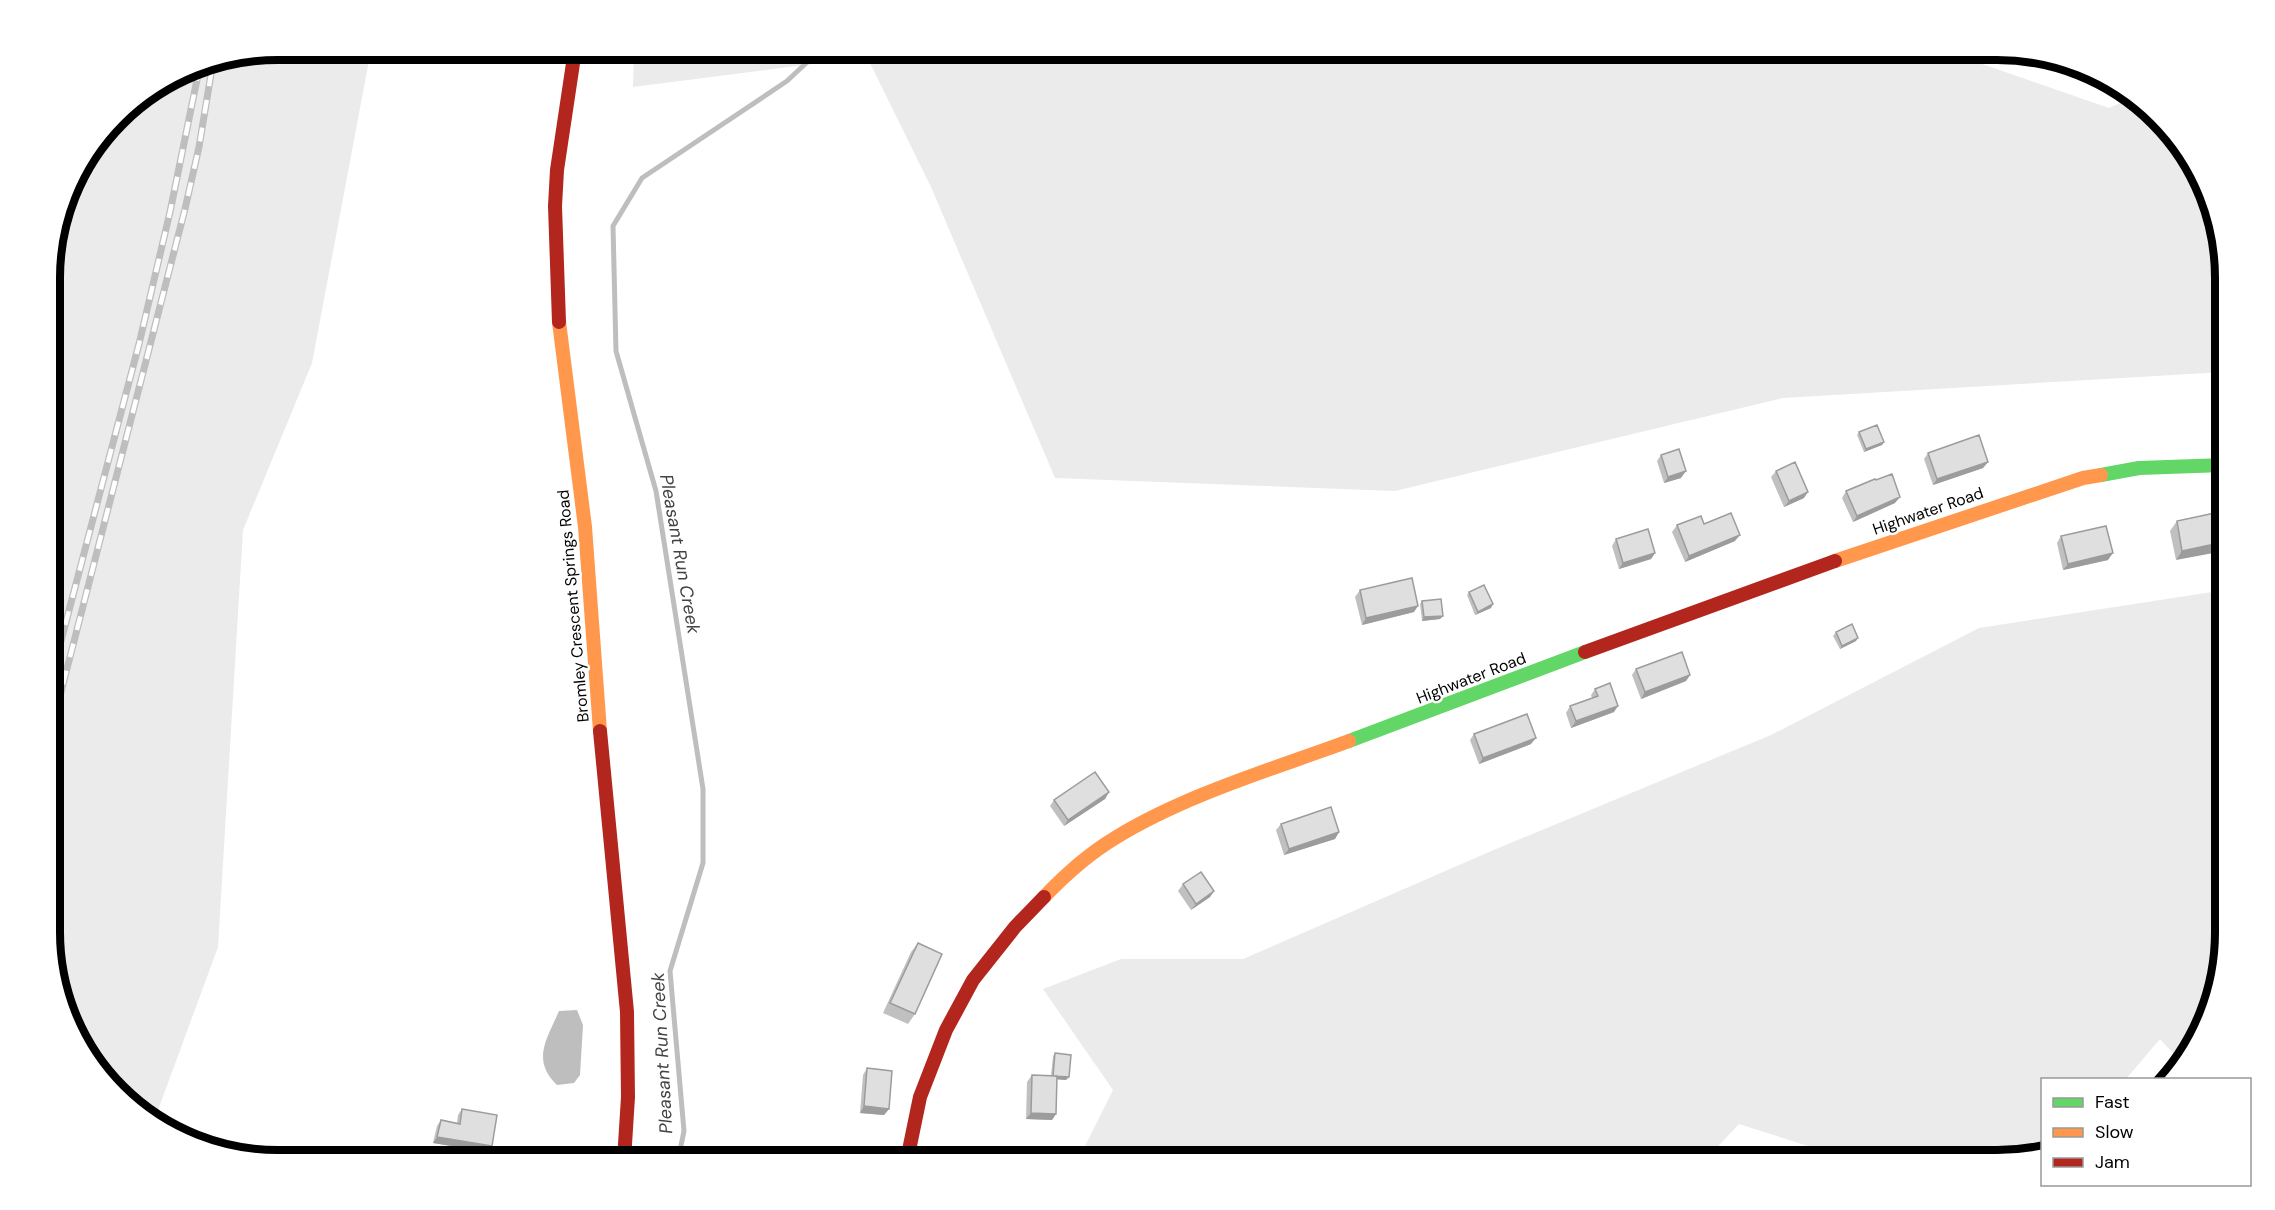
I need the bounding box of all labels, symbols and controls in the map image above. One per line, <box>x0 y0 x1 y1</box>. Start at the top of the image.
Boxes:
water label: Pleasant Run Creek <box>654 472 706 636</box>
street label: Highwater Road <box>1870 482 1986 540</box>
street label: Bromley Crescent Springs Road <box>552 489 594 723</box>
street label: Highwater Road <box>1413 647 1529 709</box>
water label: Pleasant Run Creek <box>646 971 678 1134</box>
legend <box>2041 1078 2251 1186</box>
text: Fast <box>2095 1090 2130 1114</box>
text: Slow <box>2095 1120 2134 1144</box>
text: Jam <box>2095 1150 2130 1174</box>

